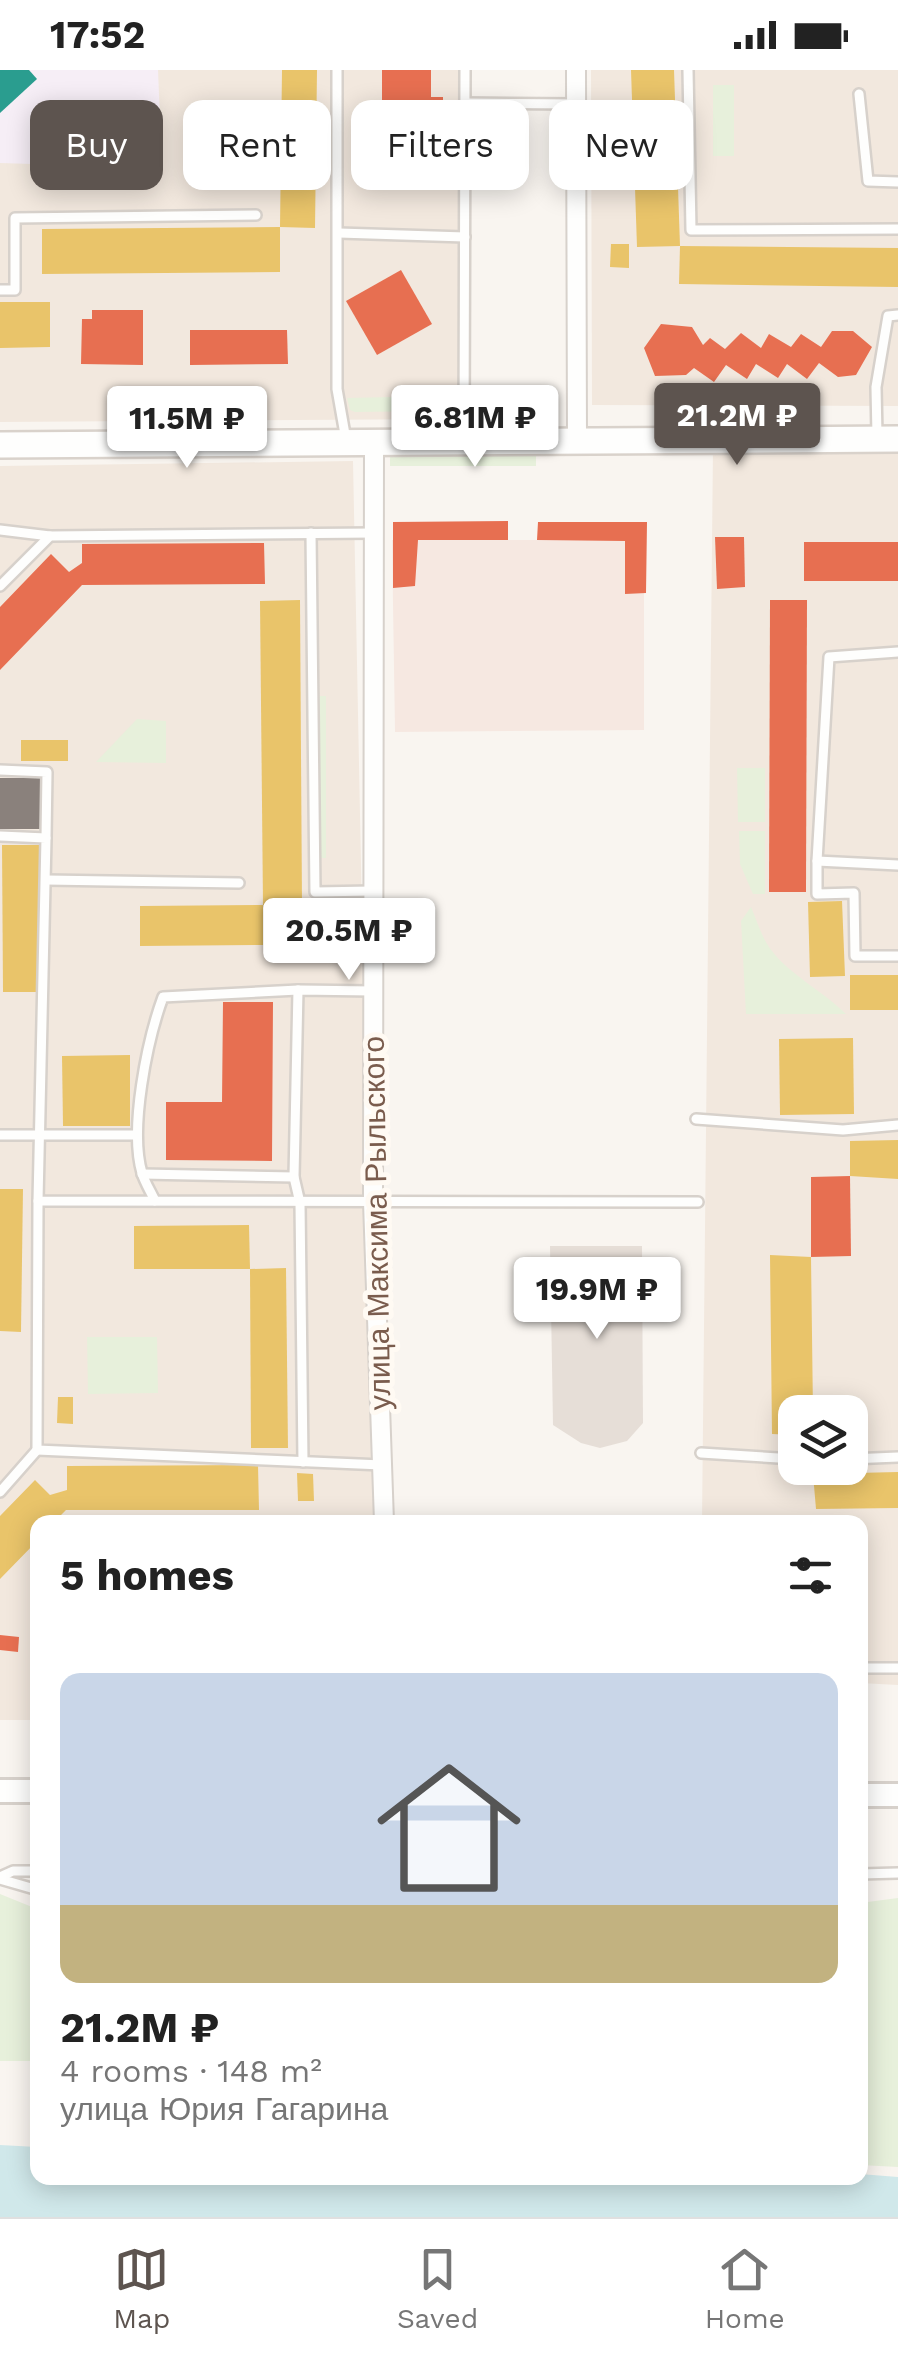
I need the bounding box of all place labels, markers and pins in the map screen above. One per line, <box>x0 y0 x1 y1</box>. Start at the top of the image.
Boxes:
pin: 21.2M ₽ <box>645 383 829 468</box>
pin: 6.81M ₽ <box>383 385 567 470</box>
pin: 11.5M ₽ <box>95 386 279 471</box>
pin: 20.5M ₽ <box>257 898 441 983</box>
pin: 19.9M ₽ <box>505 1257 689 1342</box>

